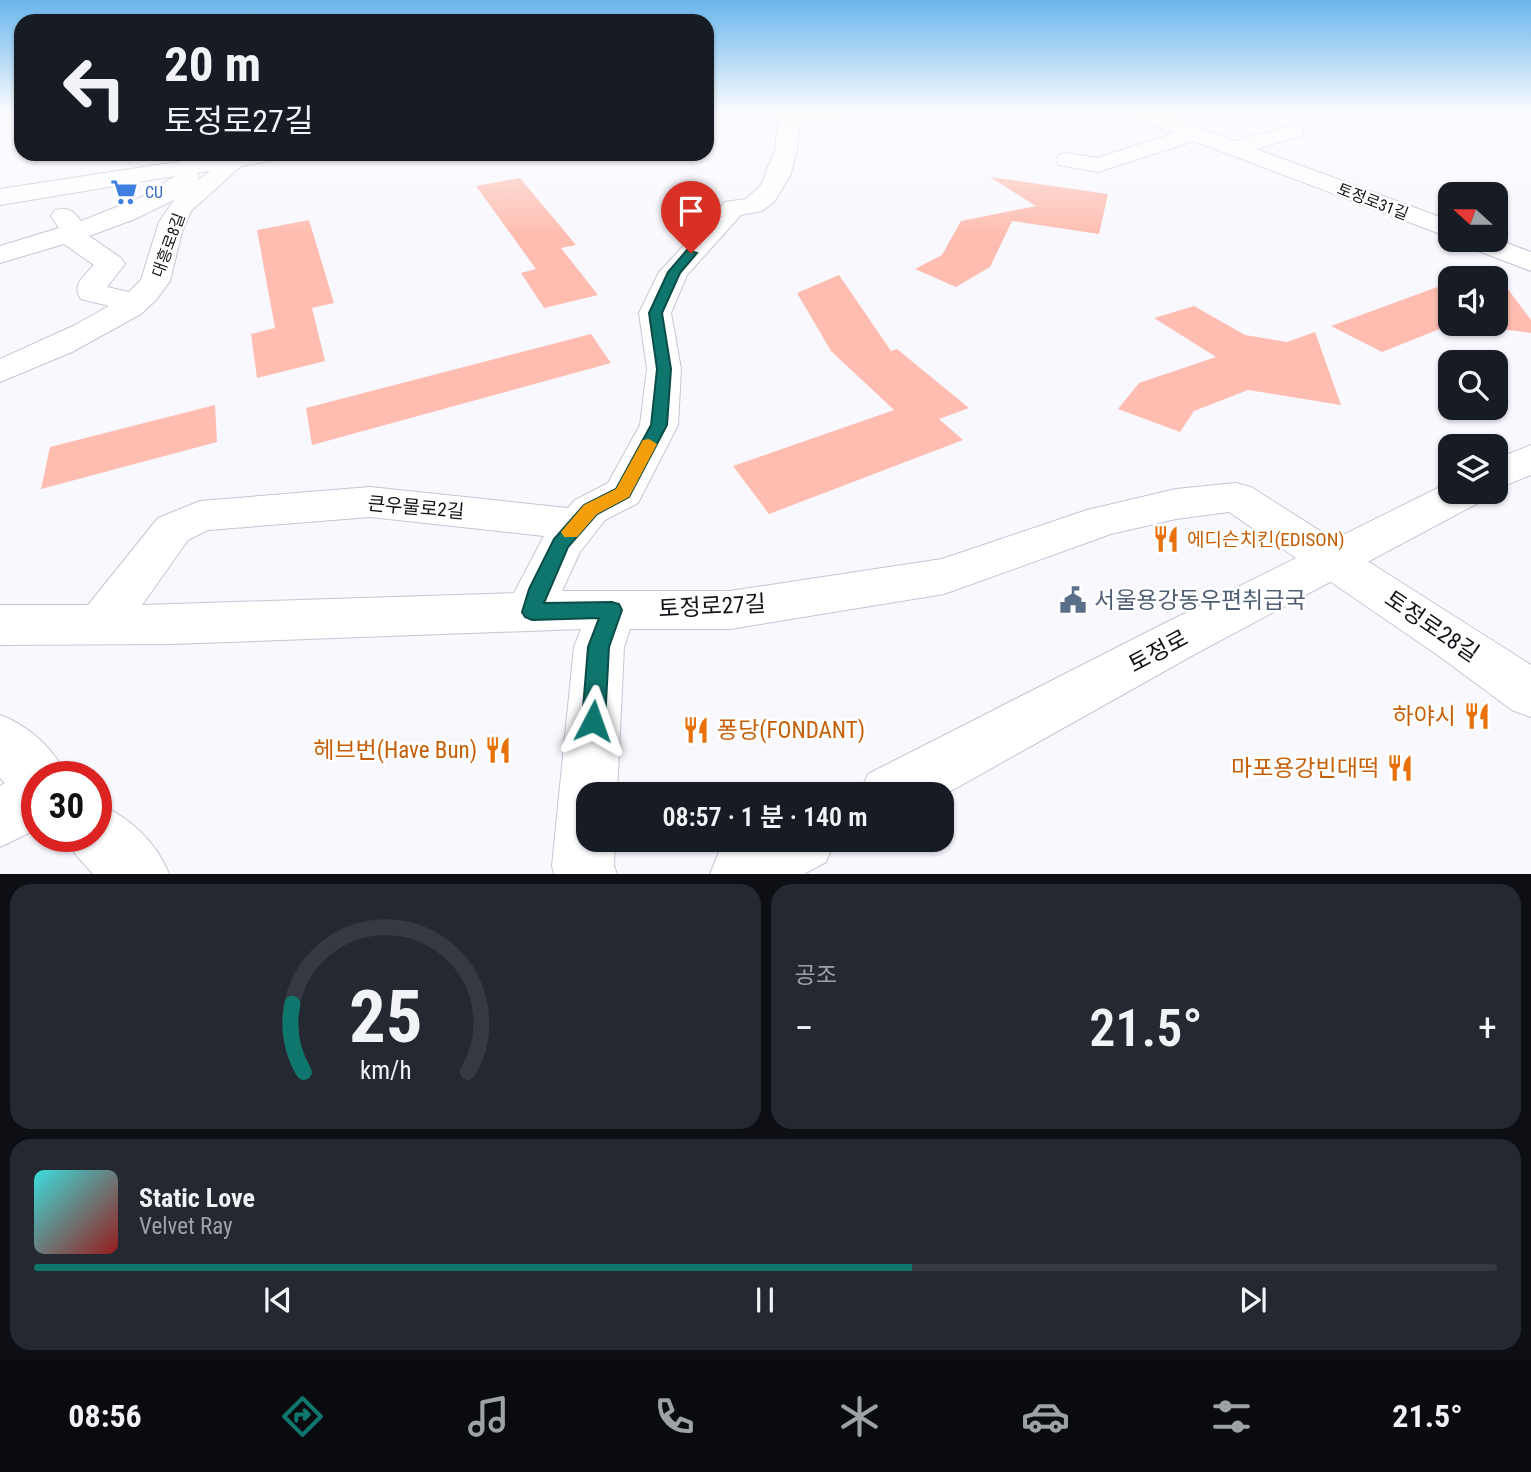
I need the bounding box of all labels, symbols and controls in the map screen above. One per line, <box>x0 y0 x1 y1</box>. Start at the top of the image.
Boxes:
text: 20 m <box>164 36 261 93</box>
icon: left <box>49 42 140 133</box>
text: 토정로27길 <box>164 102 313 140</box>
supermarket icon: CU <box>109 177 139 207</box>
street label: 토정로31길 <box>1335 179 1411 224</box>
pin <box>661 181 721 253</box>
north arrow <box>1438 182 1508 252</box>
map controls <box>1438 182 1508 504</box>
place label: CU <box>145 183 163 202</box>
icon: arrive <box>672 192 710 230</box>
street label: 대흥로8길 <box>148 211 189 280</box>
button: sound <box>1438 266 1508 336</box>
button: search <box>1438 350 1508 420</box>
button: layers <box>1438 434 1508 504</box>
street label: 큰우물로2길 <box>367 492 465 523</box>
restaurant icon: 에디슨치킨(EDISON) <box>1151 524 1181 554</box>
place label: 에디슨치킨(EDISON) <box>1187 528 1345 551</box>
public building icon: 서울용강동우편취급국 <box>1058 585 1088 615</box>
street label: 토정로28길 <box>1380 585 1484 668</box>
place label: 서울용강동우편취급국 <box>1094 587 1306 614</box>
street label: 토정로27길 <box>658 590 766 623</box>
street label: 토정로 <box>1124 625 1193 678</box>
position arrow <box>556 684 630 758</box>
restaurant icon: 하야시 <box>1462 701 1492 731</box>
place label: 하야시 <box>1393 703 1456 730</box>
restaurant icon: 퐁당(FONDANT) <box>681 715 711 745</box>
place label: 퐁당(FONDANT) <box>717 717 865 744</box>
restaurant icon: 헤브번(Have Bun) <box>483 735 513 765</box>
place label: 헤브번(Have Bun) <box>313 737 477 764</box>
restaurant icon: 마포용강빈대떡 <box>1385 753 1415 783</box>
place label: 마포용강빈대떡 <box>1231 755 1379 782</box>
speed limit sign: 30 <box>21 761 112 852</box>
text: 08:57 · 1 분 · 140 m <box>662 802 868 832</box>
text: 공조 <box>795 962 837 989</box>
text: 25 <box>348 975 422 1061</box>
text: 21.5° <box>1089 998 1202 1059</box>
text: − <box>795 1006 814 1050</box>
text: + <box>1478 1006 1497 1050</box>
text: km/h <box>360 1056 411 1085</box>
text: Static Love <box>139 1183 255 1213</box>
text: Velvet Ray <box>139 1213 233 1240</box>
icon: previous <box>259 1281 297 1319</box>
icon: pause <box>746 1281 784 1319</box>
icon: next <box>1234 1281 1272 1319</box>
icon: directions <box>278 1392 327 1441</box>
icon: music <box>464 1392 513 1441</box>
icon: phone <box>650 1392 699 1441</box>
icon: climate <box>835 1392 884 1441</box>
icon: car <box>1021 1392 1070 1441</box>
icon: filters <box>1207 1392 1256 1441</box>
text: 08:56 <box>68 1397 142 1435</box>
text: 21.5° <box>1392 1397 1463 1435</box>

